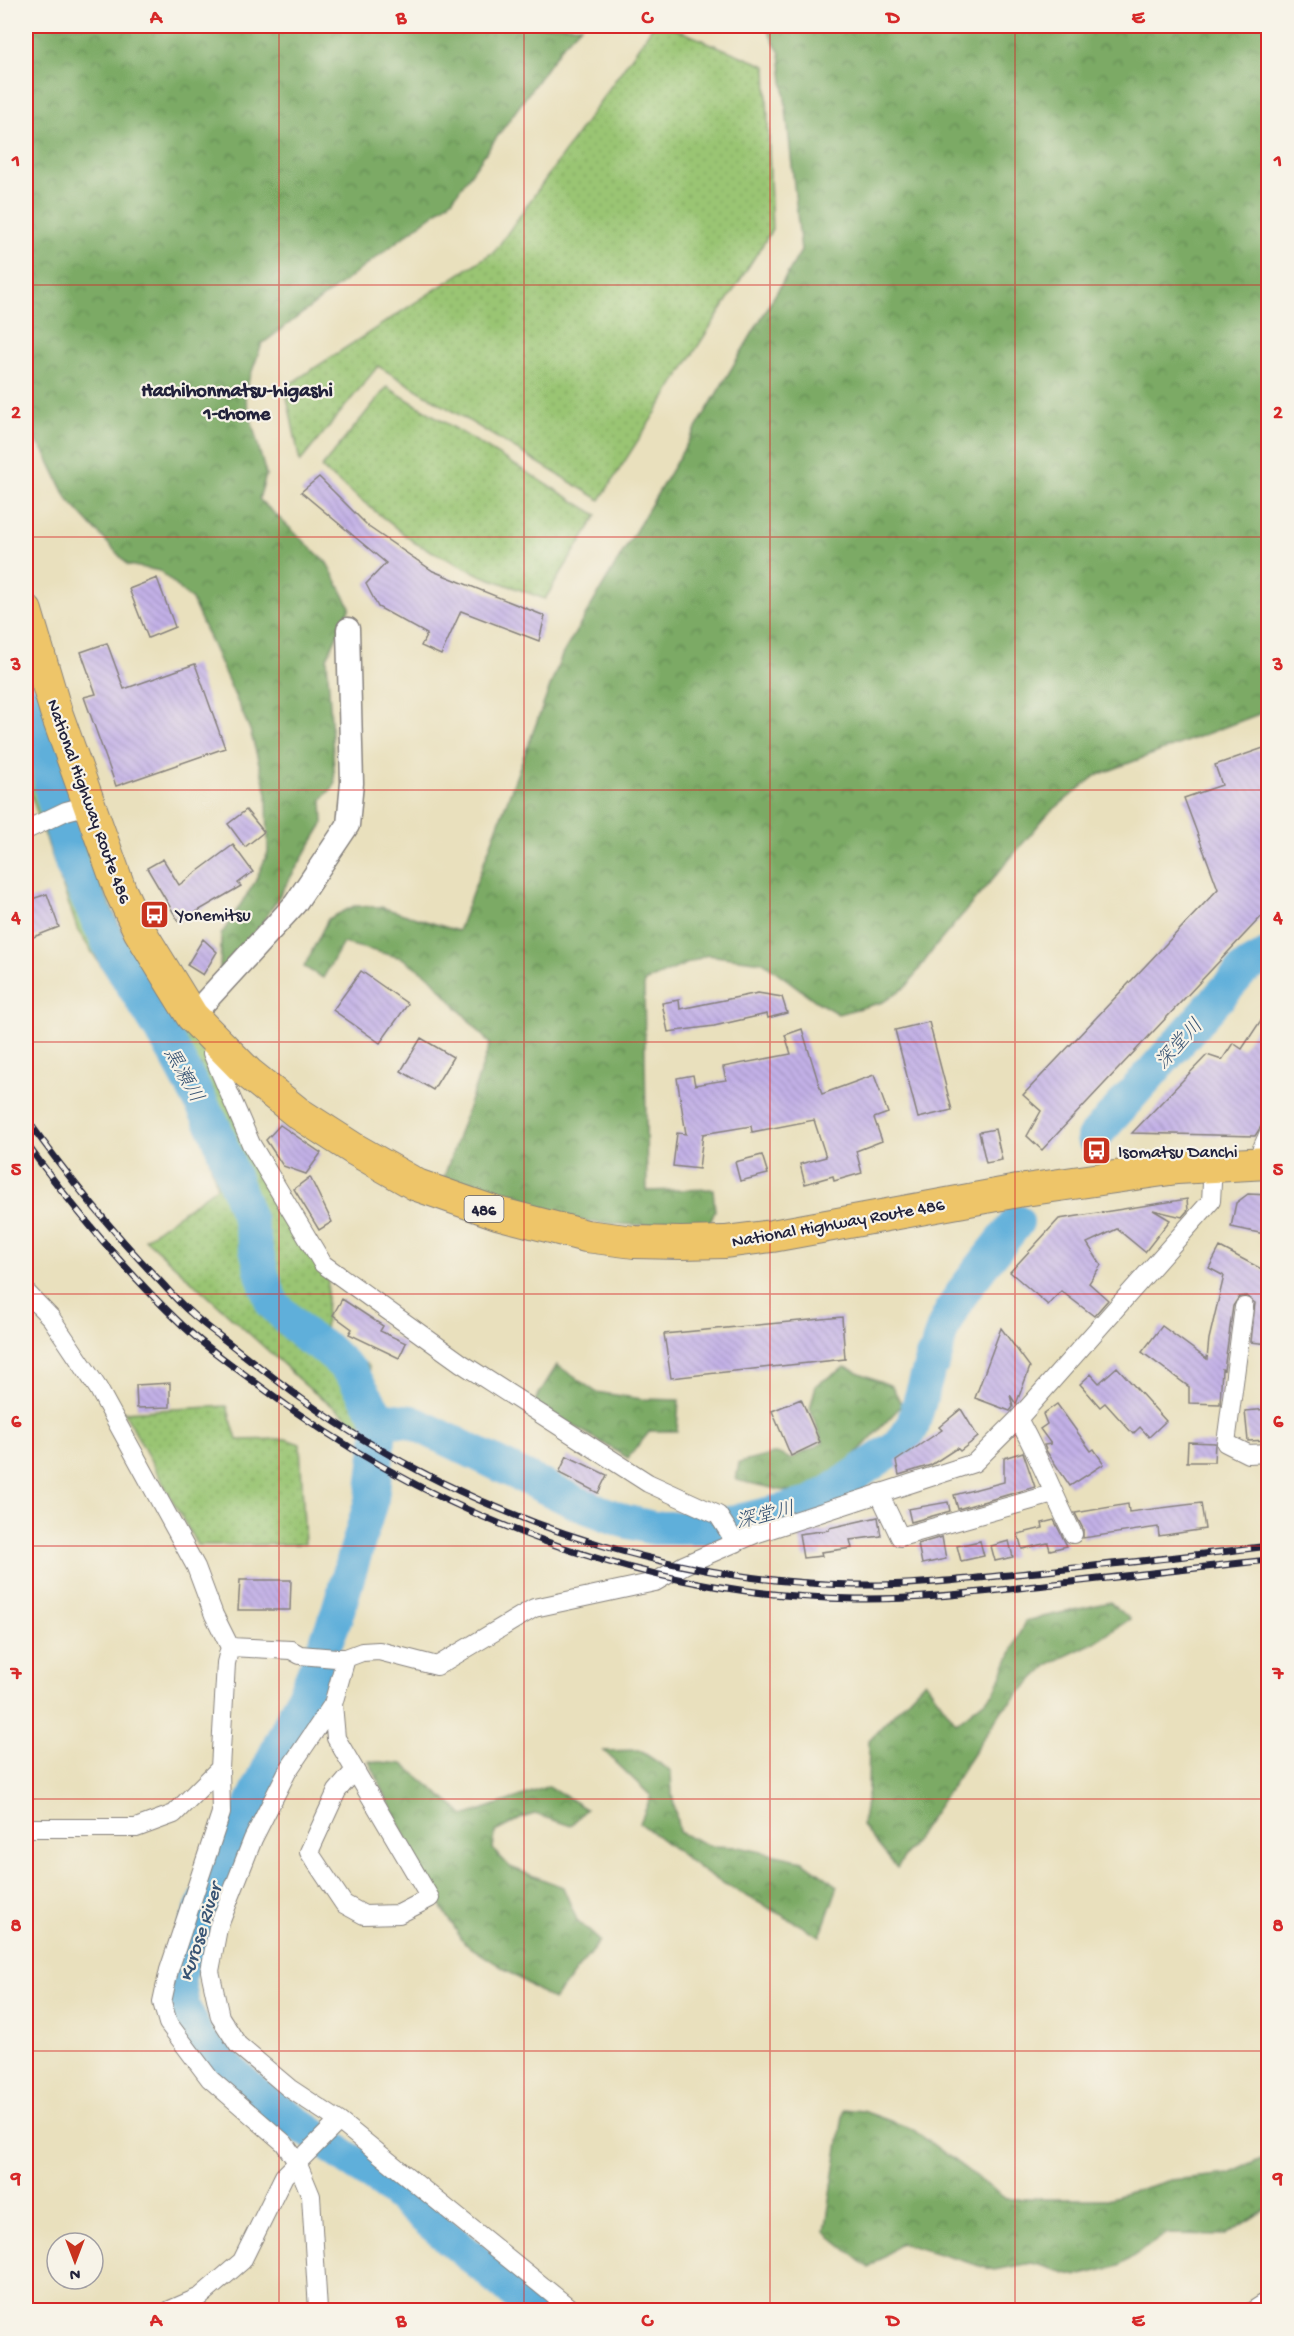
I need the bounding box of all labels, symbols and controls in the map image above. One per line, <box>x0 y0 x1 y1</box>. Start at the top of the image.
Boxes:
text: A <box>149 8 164 31</box>
text: B <box>395 8 407 31</box>
text: C <box>641 8 655 31</box>
text: D <box>884 8 900 31</box>
text: E <box>1132 8 1146 31</box>
text: 1 <box>11 151 20 174</box>
text: 1 <box>1273 151 1282 174</box>
district label: Hachihonmatsu-higashi 1-chome <box>141 381 333 427</box>
text: 2 <box>11 403 21 426</box>
text: 2 <box>1273 403 1283 426</box>
text: 3 <box>10 655 21 678</box>
text: 3 <box>1272 655 1283 678</box>
street label: National Highway Route 486 <box>41 697 135 908</box>
bus stop icon: Yonemitsu <box>139 898 171 930</box>
place label: Yonemitsu <box>174 906 251 927</box>
text: 4 <box>10 908 21 931</box>
text: 4 <box>1272 908 1283 931</box>
water label: 深堂川 <box>1150 1014 1209 1075</box>
water label: 黒瀬川 <box>157 1043 207 1108</box>
bus stop icon: Isomatsu Danchi <box>1081 1135 1113 1167</box>
place label: Isomatsu Danchi <box>1118 1143 1238 1164</box>
text: 5 <box>11 1160 22 1183</box>
text: 5 <box>1273 1160 1284 1183</box>
street label: National Highway Route 486 <box>730 1195 947 1254</box>
road number: 486 <box>464 1196 504 1222</box>
text: 6 <box>11 1412 22 1435</box>
text: 6 <box>1273 1412 1284 1435</box>
water label: 深堂川 <box>733 1497 798 1536</box>
text: 7 <box>10 1664 23 1687</box>
text: 7 <box>1272 1664 1285 1687</box>
water label: Kurose River <box>176 1878 230 1985</box>
text: 8 <box>11 1916 22 1939</box>
text: 8 <box>1273 1916 1284 1939</box>
text: 9 <box>10 2169 21 2192</box>
text: 9 <box>1272 2169 1283 2192</box>
north arrow <box>45 2231 105 2291</box>
text: N <box>69 2263 80 2282</box>
text: A <box>149 2311 164 2334</box>
text: B <box>395 2311 407 2334</box>
text: C <box>641 2311 655 2334</box>
text: D <box>884 2311 900 2334</box>
text: E <box>1132 2311 1146 2334</box>

